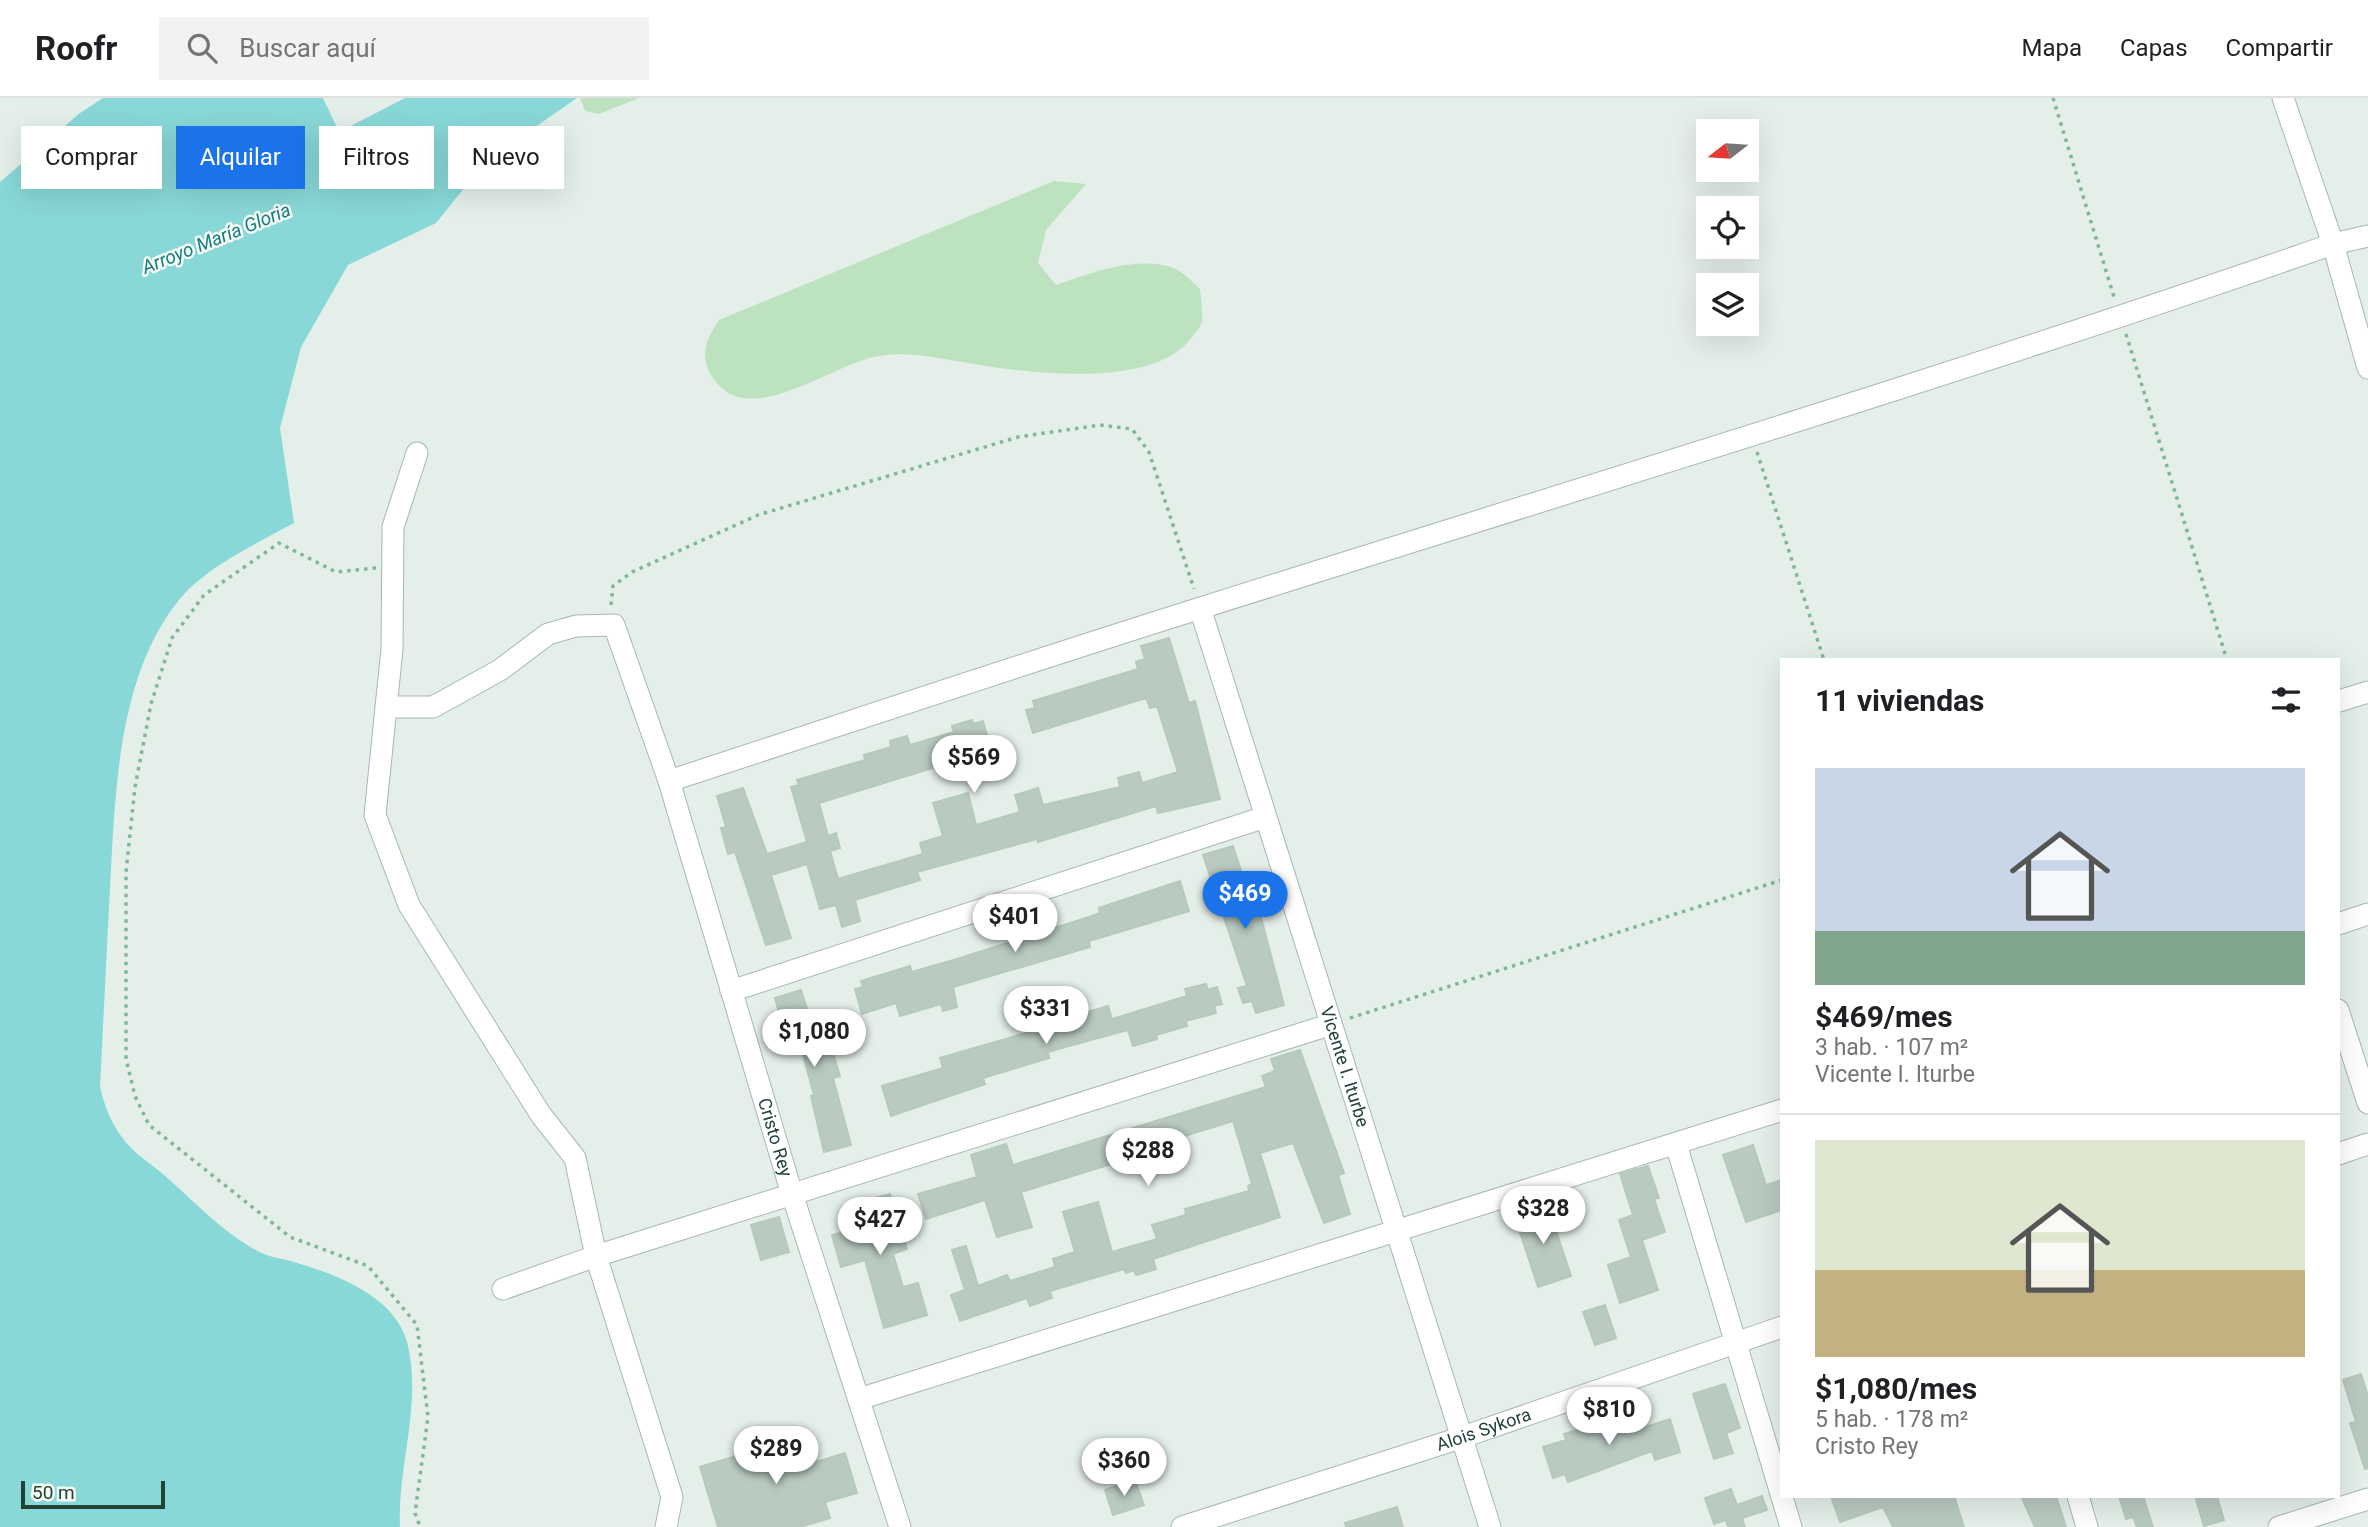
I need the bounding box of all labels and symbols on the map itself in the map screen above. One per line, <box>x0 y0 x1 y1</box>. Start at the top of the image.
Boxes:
north arrow <box>1696 119 1759 182</box>
water label: Arroyo María Gloria <box>138 198 294 279</box>
pin: $569 <box>933 736 1015 795</box>
pin: $469 <box>1204 872 1286 931</box>
pin: $401 <box>974 894 1056 954</box>
pin: $331 <box>1005 986 1087 1046</box>
street label: Vicente I. Iturbe <box>1316 1004 1374 1129</box>
pin: $1,080 <box>757 1010 871 1069</box>
street label: Cristo Rey <box>754 1095 797 1180</box>
pin: $288 <box>1107 1128 1189 1188</box>
pin: $328 <box>1502 1186 1584 1246</box>
pin: $427 <box>839 1198 921 1257</box>
pin: $810 <box>1568 1388 1650 1447</box>
street label: Alois Sykora <box>1434 1403 1534 1455</box>
pin: $289 <box>735 1426 817 1486</box>
pin: $360 <box>1083 1438 1165 1498</box>
scale bar <box>21 1478 164 1510</box>

